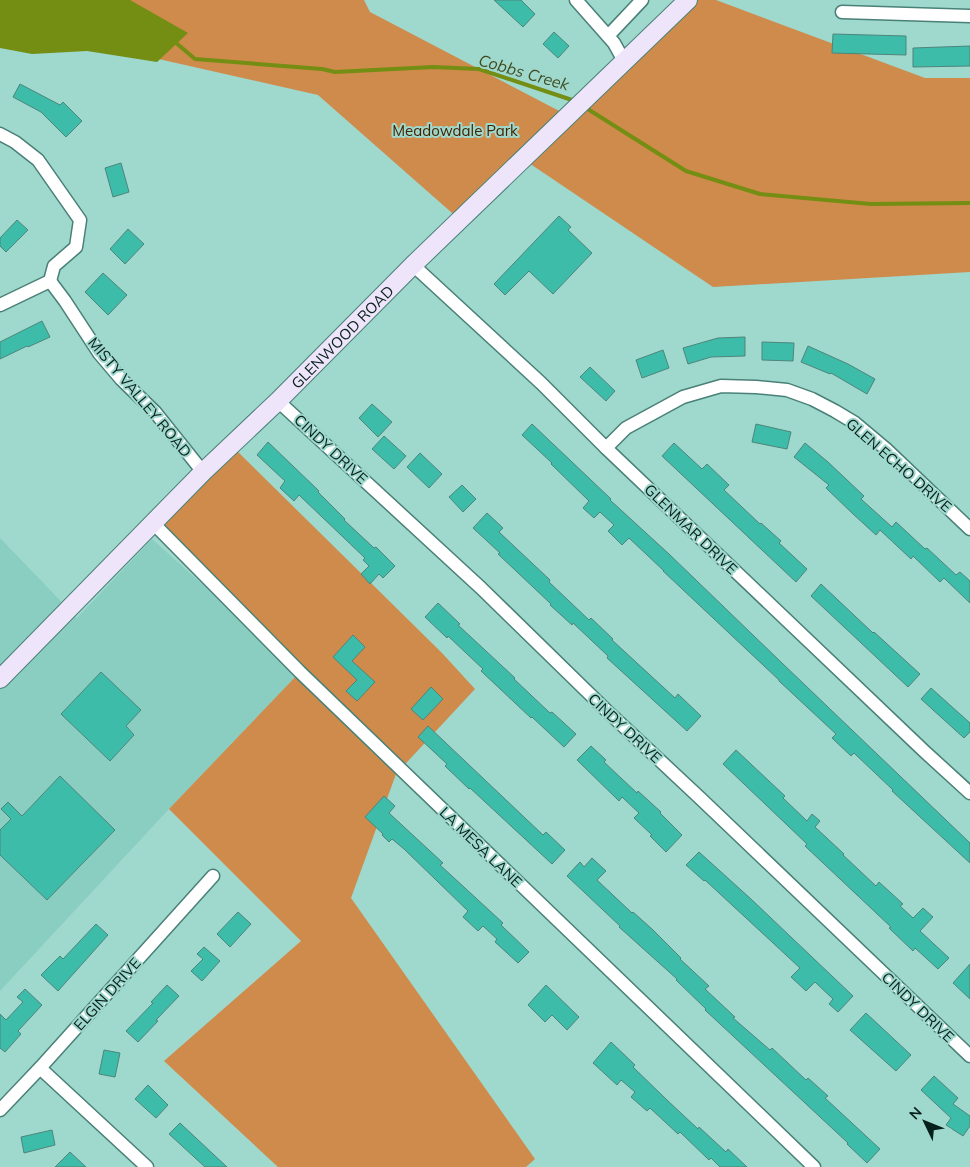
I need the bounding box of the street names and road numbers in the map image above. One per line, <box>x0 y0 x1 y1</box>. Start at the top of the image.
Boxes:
street label: GLENWOOD ROAD <box>287 281 397 392</box>
street label: MISTY VALLEY ROAD <box>84 333 196 461</box>
street label: CINDY DRIVE <box>290 410 372 488</box>
street label: GLEN ECHO DRIVE <box>842 414 956 516</box>
street label: GLENMAR DRIVE <box>640 480 742 578</box>
street label: CINDY DRIVE <box>584 689 666 767</box>
street label: LA MESA LANE <box>436 803 526 891</box>
street label: ELGIN DRIVE <box>69 954 145 1034</box>
street label: CINDY DRIVE <box>878 968 958 1046</box>

